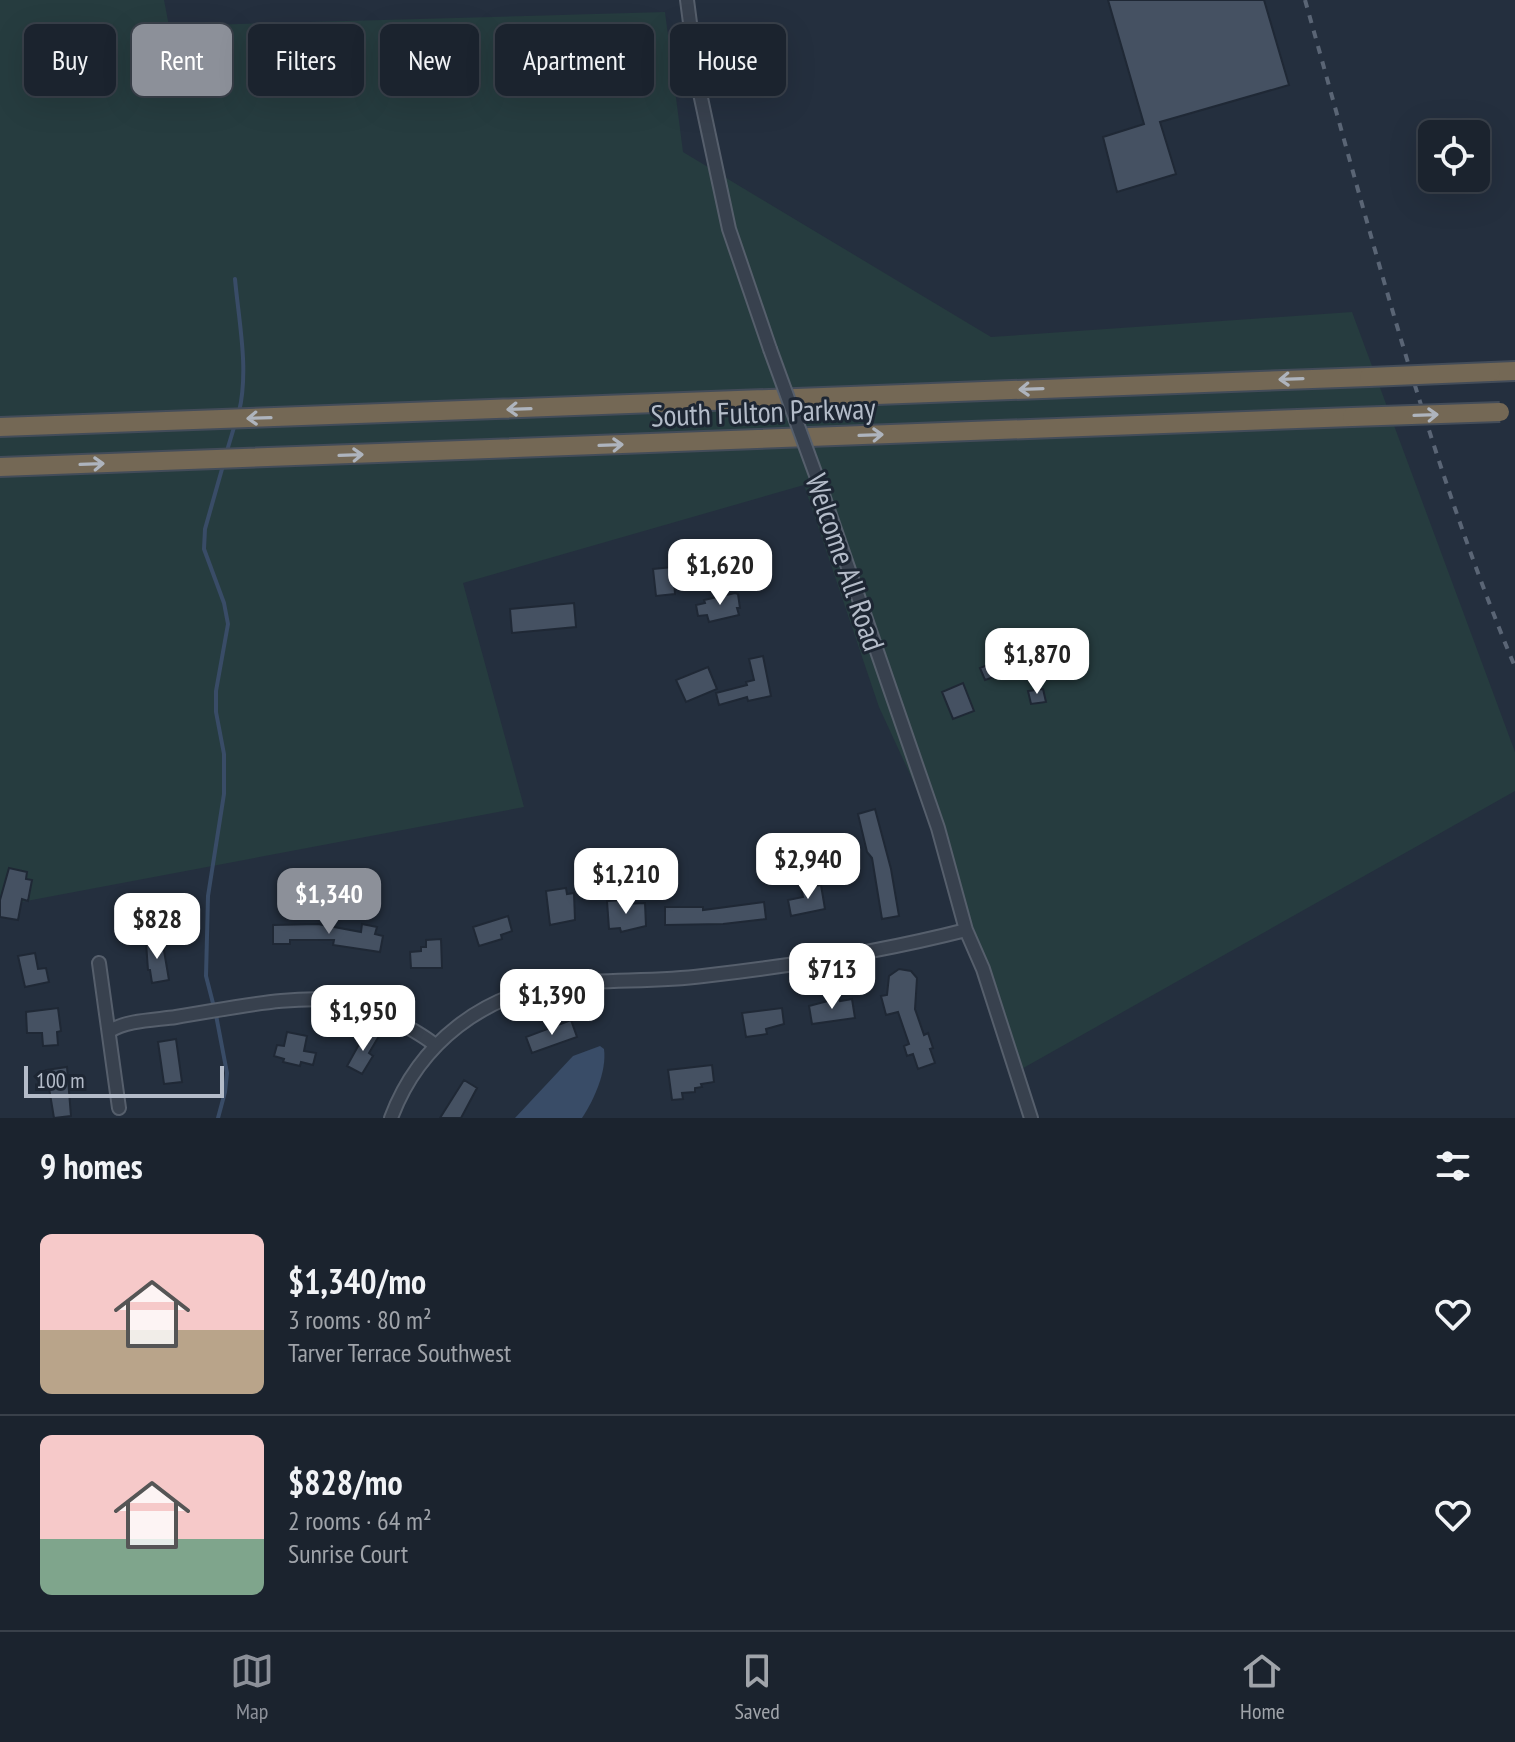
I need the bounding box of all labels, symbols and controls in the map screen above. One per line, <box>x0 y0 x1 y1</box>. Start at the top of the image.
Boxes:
chip: Buy <box>24 24 116 96</box>
chip: Rent <box>132 24 232 96</box>
chip: Filters <box>248 24 364 96</box>
chip: New <box>380 24 479 96</box>
chip: Apartment <box>495 24 654 96</box>
chip: House <box>670 24 786 96</box>
map controls <box>1418 120 1490 192</box>
button: locate <box>1418 120 1490 192</box>
one-way arrow <box>1278 372 1305 387</box>
one-way arrow <box>1018 382 1045 397</box>
street label: South Fulton Parkway <box>650 388 877 434</box>
one-way arrow <box>506 401 533 416</box>
one-way arrow <box>1412 407 1439 422</box>
one-way arrow <box>246 411 273 426</box>
one-way arrow <box>857 428 884 443</box>
one-way arrow <box>597 438 624 453</box>
one-way arrow <box>337 447 364 462</box>
one-way arrow <box>78 457 105 472</box>
street label: Welcome All Road <box>797 468 895 656</box>
pin: $1,620 <box>655 539 785 607</box>
text: $1,620 <box>686 548 754 581</box>
pin: $1,870 <box>972 628 1102 696</box>
text: $1,870 <box>1003 637 1071 670</box>
pin: $2,940 <box>743 833 873 901</box>
text: $2,940 <box>774 842 842 875</box>
pin: $1,210 <box>561 848 691 916</box>
text: $1,210 <box>592 857 660 890</box>
pin: $1,340 <box>264 868 394 936</box>
text: $1,340 <box>295 877 363 910</box>
pin: $828 <box>110 893 204 961</box>
text: $828 <box>132 902 182 935</box>
pin: $713 <box>785 943 879 1011</box>
text: $713 <box>807 952 857 985</box>
pin: $1,390 <box>487 969 617 1037</box>
text: $1,390 <box>518 978 586 1011</box>
pin: $1,950 <box>298 985 428 1053</box>
text: $1,950 <box>329 994 397 1027</box>
scale bar <box>24 1062 224 1098</box>
text: 100 m <box>36 1066 85 1094</box>
text: 9 homes <box>40 1144 143 1188</box>
icon: filters <box>1431 1144 1475 1188</box>
text: $1,340/mo <box>288 1259 426 1303</box>
icon: home <box>104 1266 200 1362</box>
icon: heart <box>1431 1292 1475 1336</box>
text: 3 rooms · 80 m² <box>288 1303 432 1336</box>
text: Tarver Terrace Southwest <box>288 1336 511 1369</box>
text: $828/mo <box>288 1460 403 1504</box>
icon: home <box>104 1467 200 1563</box>
icon: heart <box>1431 1493 1475 1537</box>
text: 2 rooms · 64 m² <box>288 1504 432 1537</box>
text: Sunrise Court <box>288 1537 408 1570</box>
tab: Map <box>230 1649 274 1725</box>
tab: Saved <box>734 1649 780 1725</box>
tab: Home <box>1240 1649 1285 1725</box>

